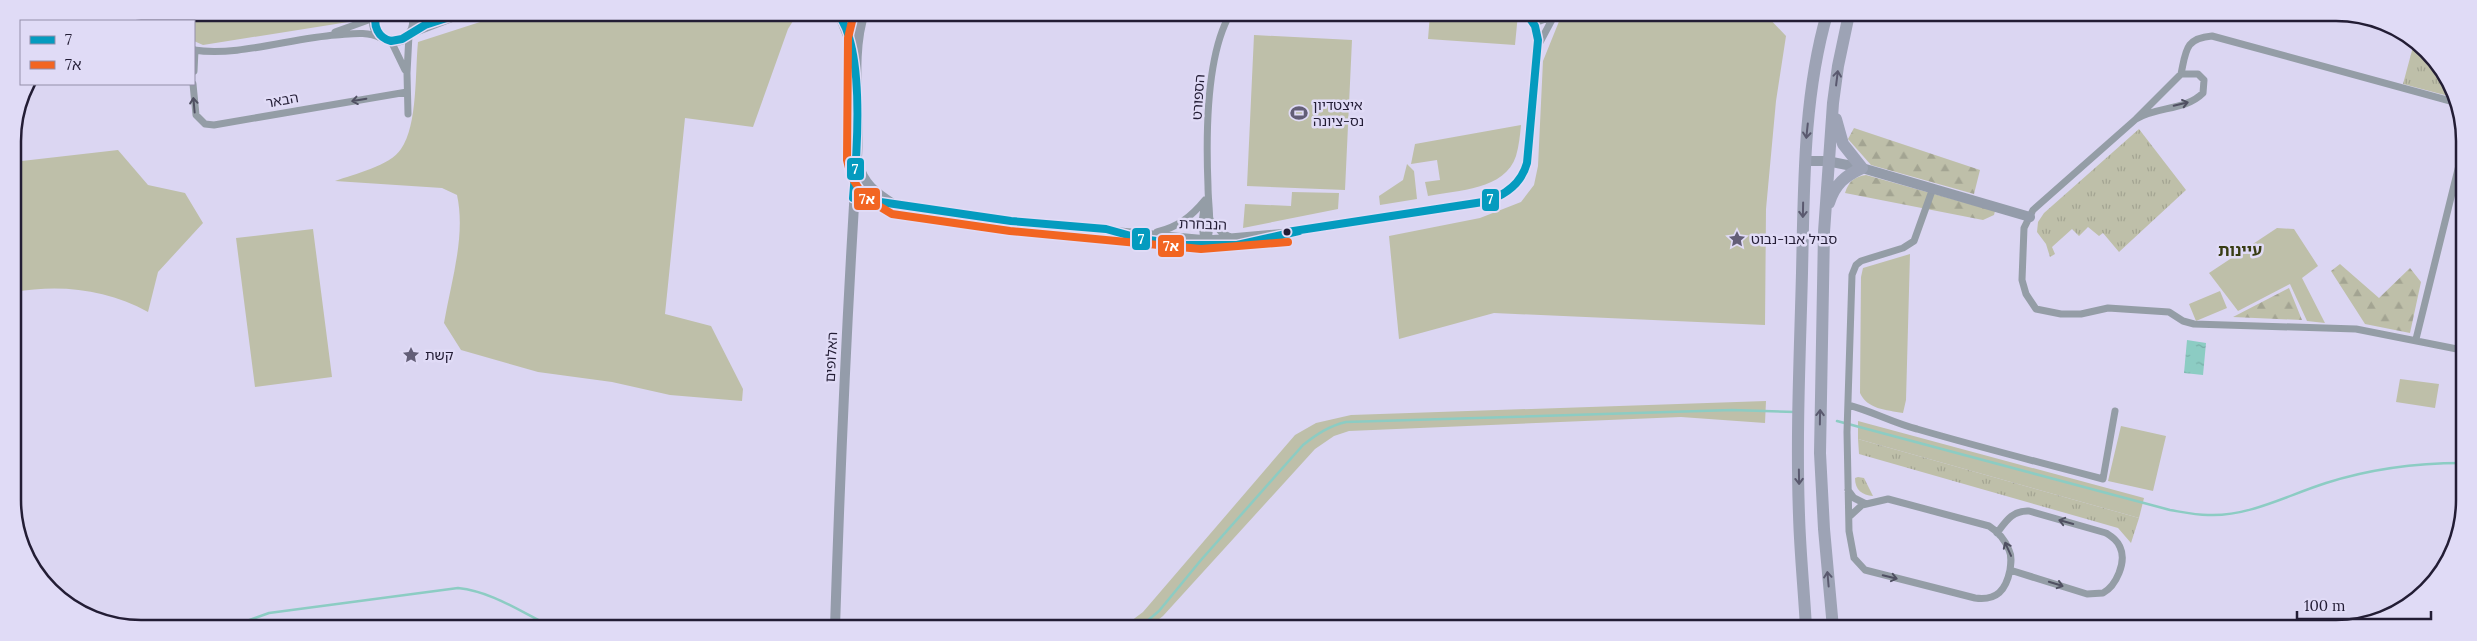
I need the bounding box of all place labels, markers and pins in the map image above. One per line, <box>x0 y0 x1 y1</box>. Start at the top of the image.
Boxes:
place label: איצטדיון נס-ציונה <box>1313 96 1364 130</box>
sports icon: איצטדיון נס-ציונה <box>1289 103 1309 123</box>
unlabelled marker <box>1282 227 1292 237</box>
place icon: סביל אבו-נבוט <box>1727 229 1747 249</box>
place label: סביל אבו-נבוט <box>1751 230 1837 248</box>
place icon: קשת <box>401 345 421 365</box>
place label: קשת <box>425 346 454 364</box>

